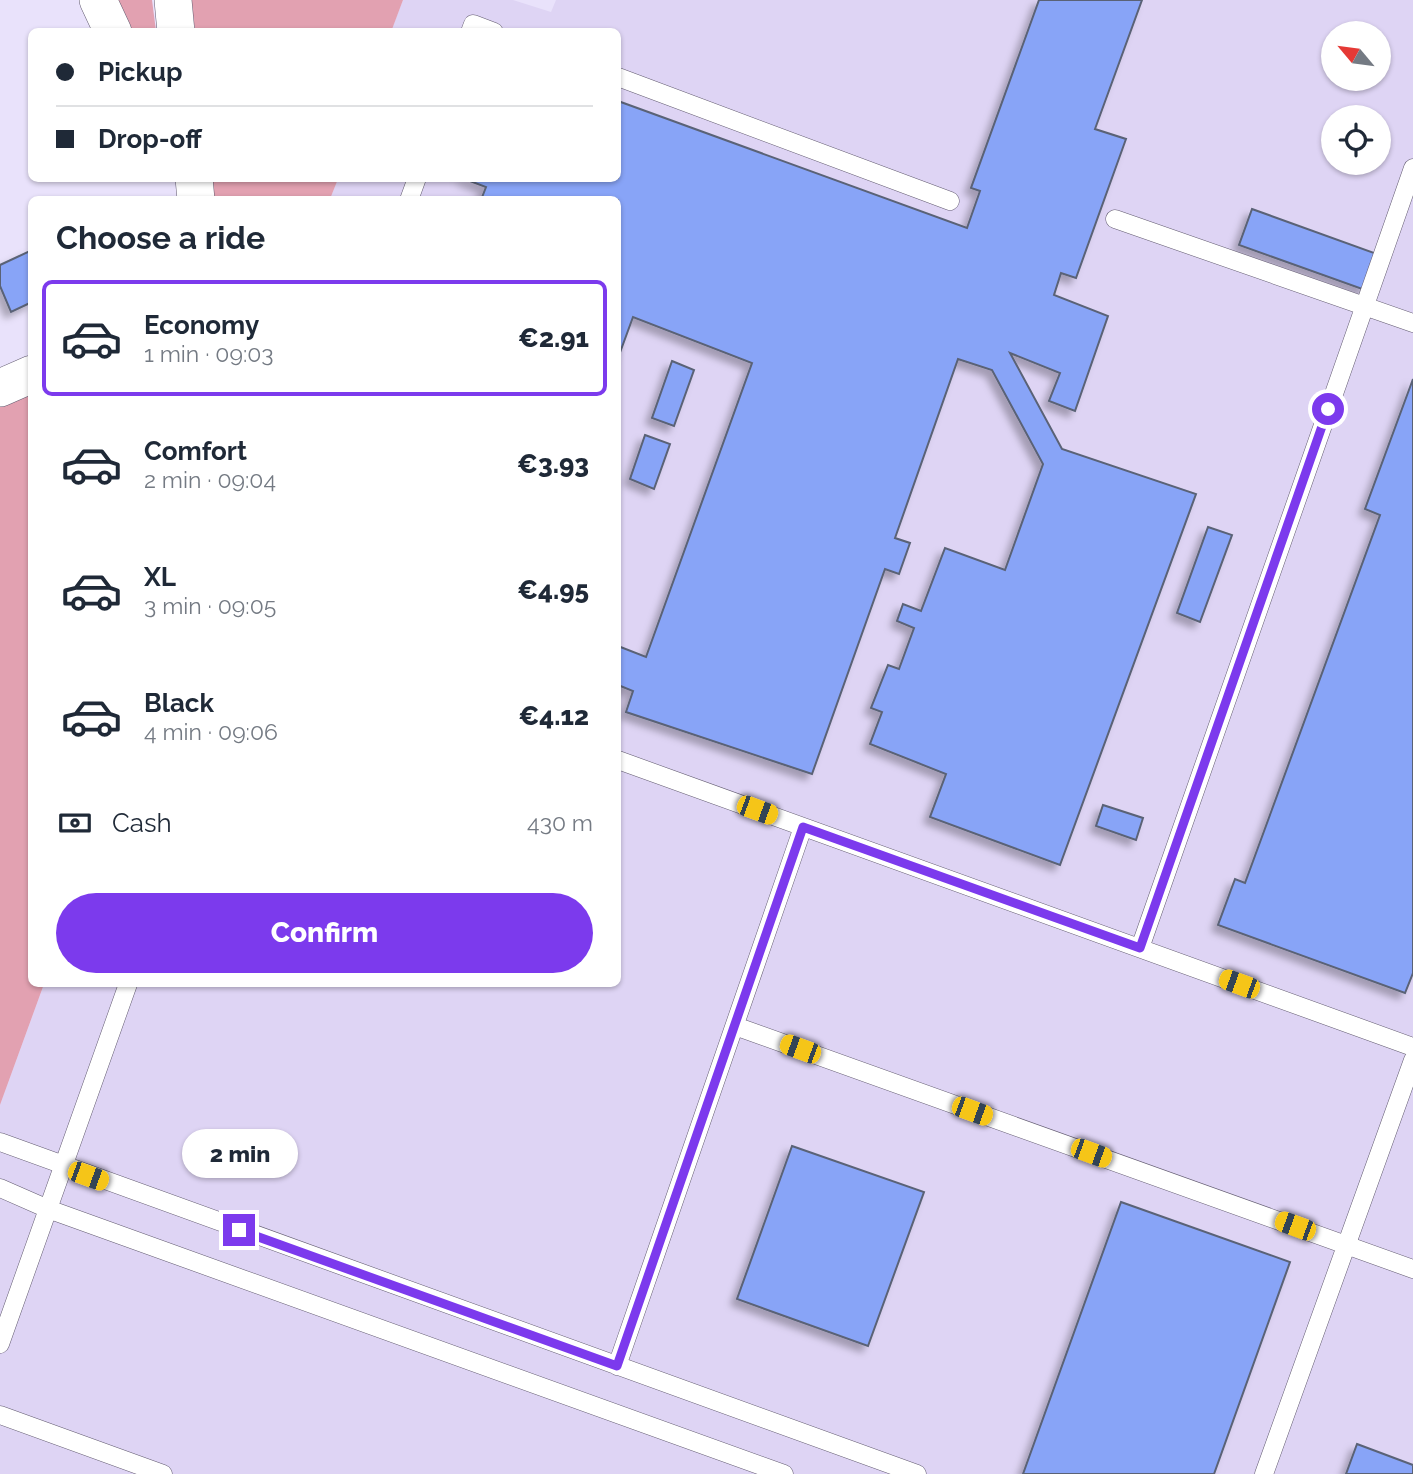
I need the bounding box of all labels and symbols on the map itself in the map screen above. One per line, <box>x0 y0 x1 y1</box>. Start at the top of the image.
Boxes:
north arrow <box>1321 21 1391 91</box>
route start <box>1312 393 1344 425</box>
car <box>734 793 781 827</box>
car <box>1216 967 1263 1001</box>
car <box>777 1032 824 1066</box>
car <box>949 1094 996 1128</box>
callout: 2 min <box>181 1128 297 1178</box>
car <box>1068 1136 1115 1170</box>
car <box>65 1159 112 1193</box>
car <box>1272 1209 1319 1243</box>
route end <box>223 1214 255 1246</box>

